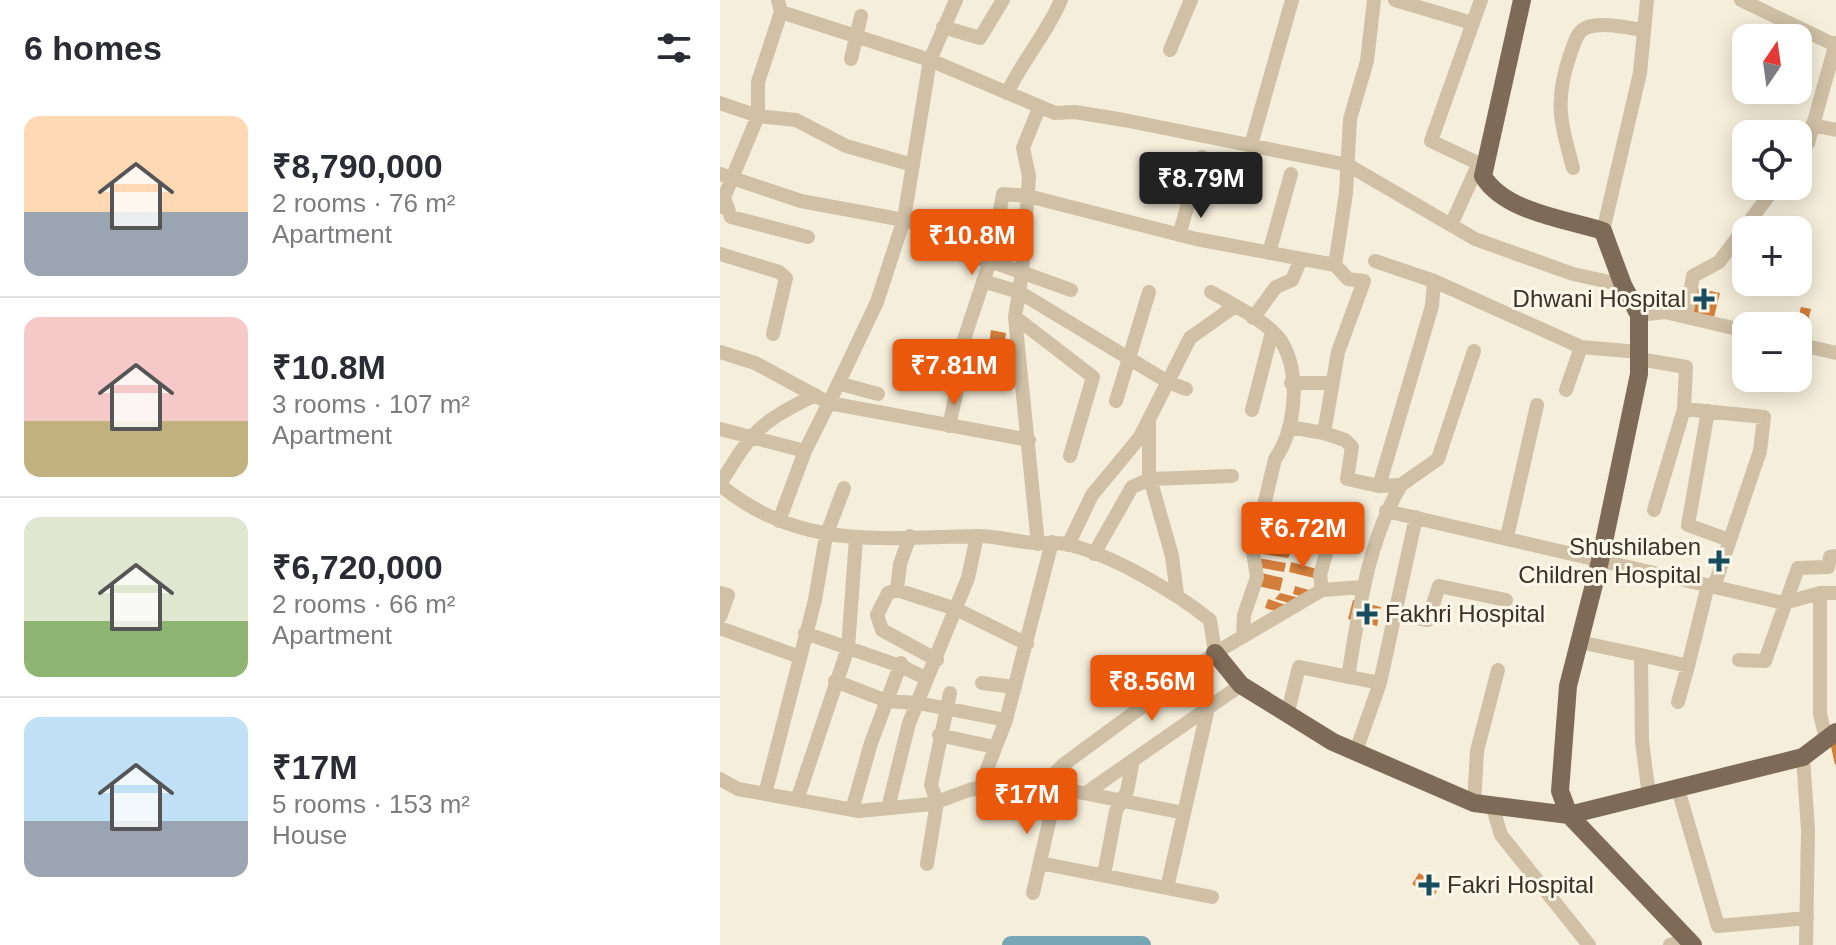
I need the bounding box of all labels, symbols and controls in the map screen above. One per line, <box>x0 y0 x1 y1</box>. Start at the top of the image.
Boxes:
north arrow <box>1732 24 1812 104</box>
map controls <box>1732 24 1812 392</box>
icon: filters <box>652 26 696 70</box>
text: 6 homes <box>24 29 162 67</box>
button: locate <box>1732 120 1812 200</box>
text: ₹8,790,000 <box>272 147 443 185</box>
icon: home <box>88 148 184 244</box>
pin: ₹8.79M <box>1136 152 1266 220</box>
text: ₹8.79M <box>1157 163 1245 193</box>
text: 2 rooms · 76 m² <box>272 188 456 218</box>
pin: ₹10.8M <box>907 209 1037 277</box>
button: + <box>1732 216 1812 296</box>
text: Apartment <box>272 219 392 249</box>
text: ₹10.8M <box>928 220 1016 250</box>
place label: Dhwani Hospital <box>1513 285 1686 312</box>
marker: Dhwani Hospital <box>1693 288 1715 310</box>
button: − <box>1732 312 1812 392</box>
pin: ₹7.81M <box>889 339 1019 407</box>
text: ₹10.8M <box>272 348 386 386</box>
icon: home <box>88 349 184 445</box>
text: ₹7.81M <box>910 350 998 380</box>
text: 3 rooms · 107 m² <box>272 389 470 419</box>
text: Apartment <box>272 420 392 450</box>
pin: ₹6.72M <box>1238 502 1368 570</box>
text: ₹6.72M <box>1259 513 1347 543</box>
place label: Shushilaben Children Hospital <box>1518 533 1701 588</box>
text: ₹6,720,000 <box>272 548 443 586</box>
icon: home <box>88 549 184 645</box>
marker: Shushilaben Children Hospital <box>1708 550 1730 572</box>
text: 2 rooms · 66 m² <box>272 589 456 619</box>
place label: Fakhri Hospital <box>1385 600 1545 627</box>
marker: Fakhri Hospital <box>1356 603 1378 625</box>
text: Apartment <box>272 620 392 650</box>
pin: ₹8.56M <box>1087 655 1217 723</box>
text: ₹8.56M <box>1108 666 1196 696</box>
text: ₹17M <box>272 748 358 786</box>
icon: home <box>88 749 184 845</box>
pin: ₹17M <box>980 768 1074 836</box>
text: ₹17M <box>994 779 1060 809</box>
text: 5 rooms · 153 m² <box>272 789 470 819</box>
text: House <box>272 820 347 850</box>
place label: Fakri Hospital <box>1447 871 1594 898</box>
marker: Fakri Hospital <box>1418 874 1440 896</box>

